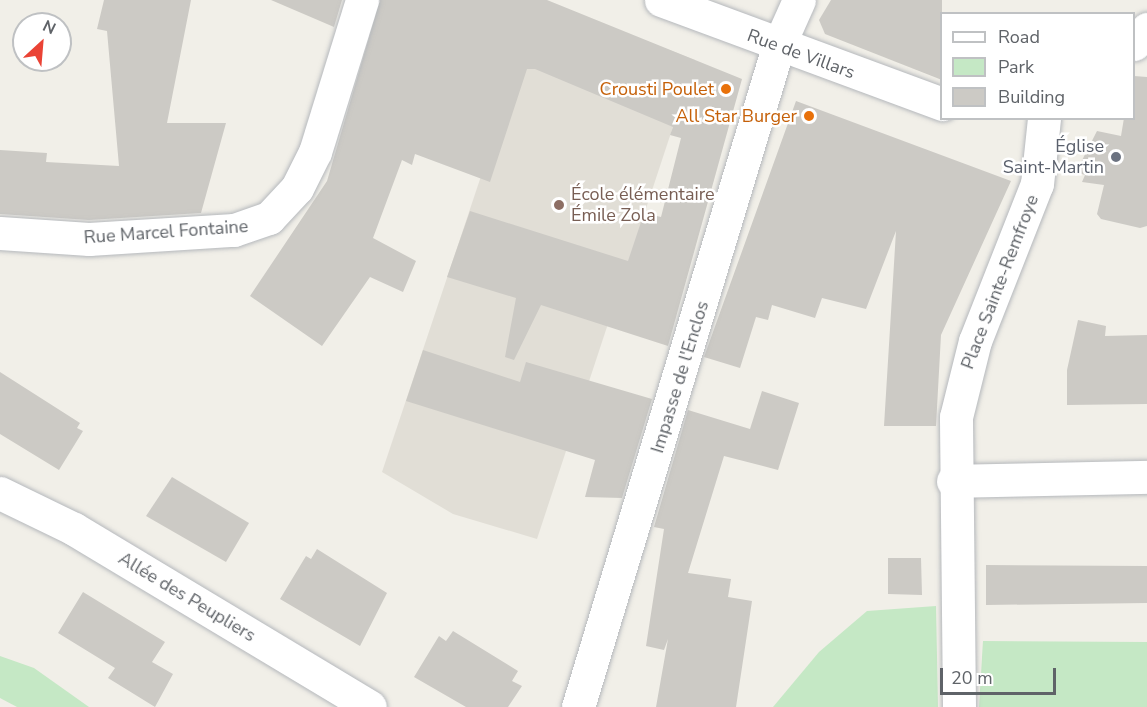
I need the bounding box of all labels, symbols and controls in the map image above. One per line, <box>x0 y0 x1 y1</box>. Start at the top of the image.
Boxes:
north arrow <box>12 12 72 72</box>
legend <box>940 12 1135 120</box>
text: N <box>39 15 59 40</box>
street label: Rue de Villars <box>744 25 858 83</box>
text: Road <box>998 25 1040 49</box>
text: Park <box>998 55 1034 79</box>
place label: Crousti Poulet <box>600 78 714 100</box>
marker: Crousti Poulet <box>719 82 733 96</box>
text: Building <box>998 85 1065 109</box>
place label: All Star Burger <box>675 105 797 127</box>
marker: All Star Burger <box>802 109 816 123</box>
place label: Église Saint-Martin <box>1003 136 1104 178</box>
marker: Église Saint-Martin <box>1109 150 1123 164</box>
place label: École élémentaire Émile Zola <box>571 184 715 226</box>
street label: Place Sainte-Remfroye <box>957 192 1043 372</box>
marker: École élémentaire Émile Zola <box>552 198 566 212</box>
street label: Rue Marcel Fontaine <box>83 215 249 249</box>
street label: Impasse de l'Enclos <box>647 298 713 456</box>
street label: Allée des Peupliers <box>115 548 259 646</box>
scale bar <box>943 656 1058 694</box>
text: 20 m <box>951 666 993 690</box>

